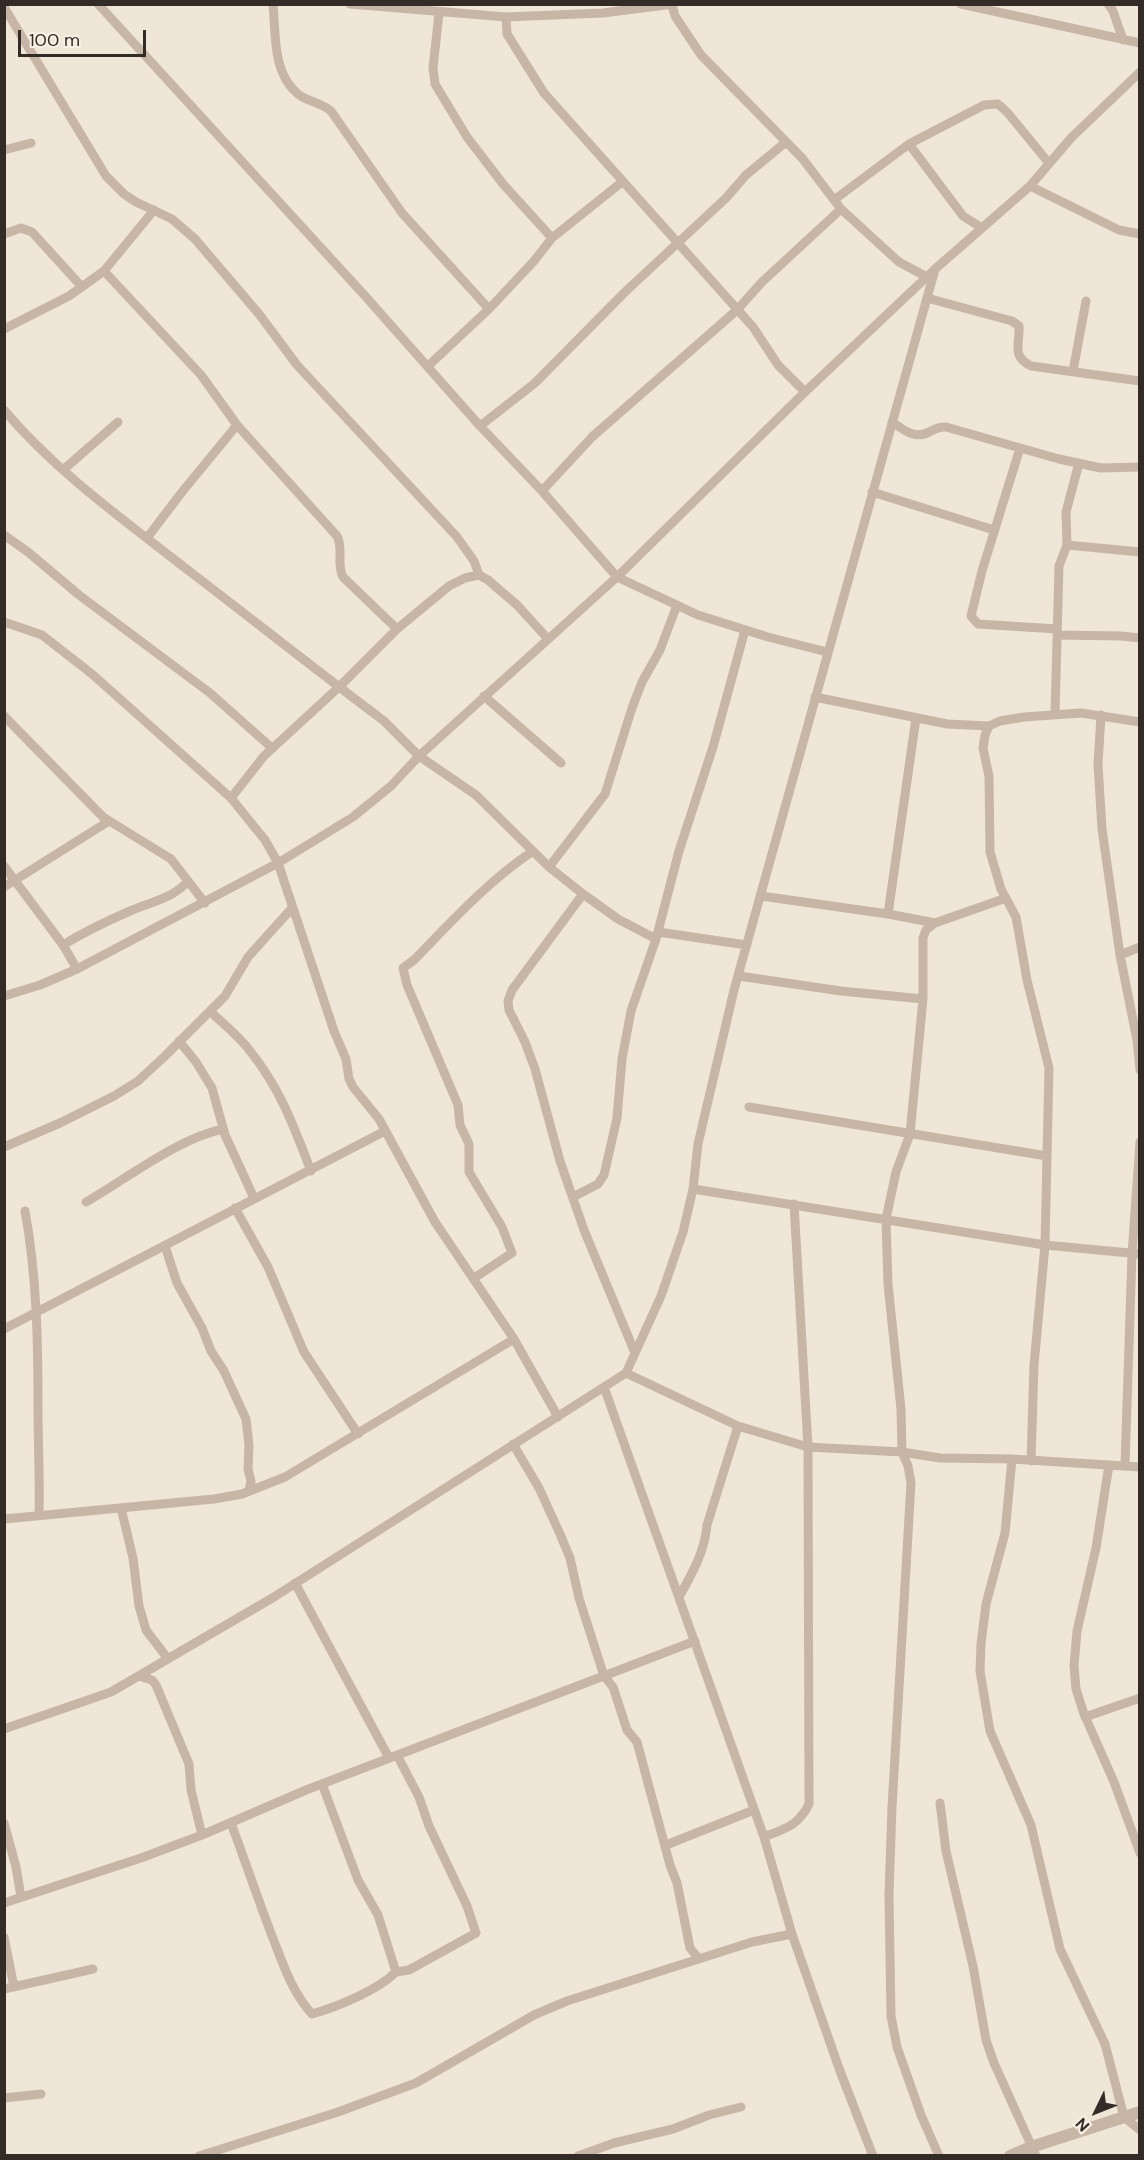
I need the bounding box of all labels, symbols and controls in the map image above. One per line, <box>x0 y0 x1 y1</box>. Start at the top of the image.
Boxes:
scale bar <box>21 18 148 56</box>
text: 100 m <box>29 28 80 52</box>
north arrow <box>1066 2082 1126 2142</box>
text: N <box>1071 2113 1094 2136</box>

